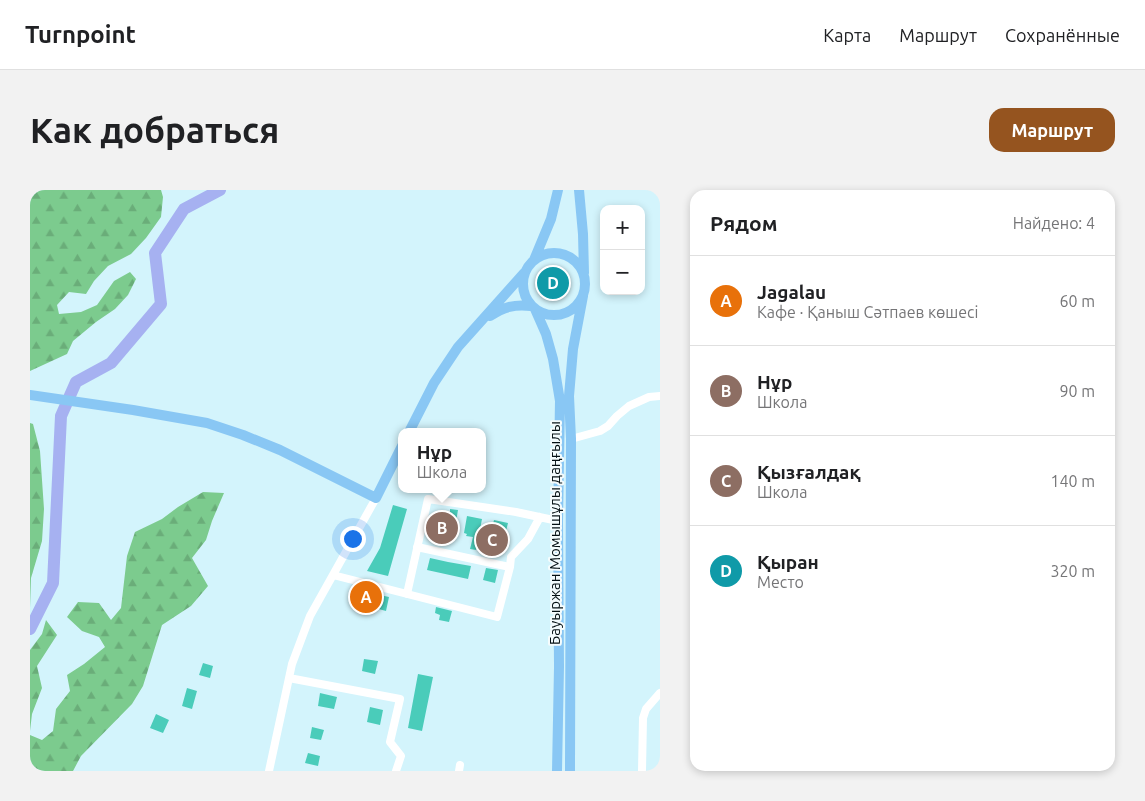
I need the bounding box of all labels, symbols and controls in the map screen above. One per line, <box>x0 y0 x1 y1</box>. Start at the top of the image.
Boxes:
text: Turnpoint <box>25 21 136 48</box>
text: Карта <box>823 25 871 45</box>
text: Маршрут <box>899 25 977 45</box>
text: Сохранённые <box>1005 25 1120 45</box>
button: Маршрут <box>989 108 1115 152</box>
text: Как добраться <box>30 110 279 150</box>
map controls <box>600 205 645 295</box>
button: + <box>600 205 645 250</box>
text: Рядом <box>710 211 778 235</box>
text: Найдено: 4 <box>1013 214 1095 232</box>
button: − <box>600 250 645 295</box>
pin: D <box>537 264 569 302</box>
text: Jagalau <box>757 281 826 303</box>
text: A <box>720 292 732 310</box>
text: 60 m <box>1059 292 1095 310</box>
text: Кафе · Қаныш Сәтпаев көшесі <box>757 303 978 321</box>
text: Нұр <box>757 371 792 393</box>
text: B <box>721 382 731 400</box>
text: 90 m <box>1059 382 1095 400</box>
text: Школа <box>757 393 807 411</box>
street label: Бауыржан Момышұлы даңғылы <box>546 421 563 645</box>
popup <box>398 428 486 493</box>
text: Нұр <box>417 441 452 463</box>
text: Қызғалдақ <box>757 461 861 483</box>
text: Школа <box>417 463 467 481</box>
text: C <box>721 472 731 490</box>
text: 140 m <box>1050 472 1095 490</box>
text: Школа <box>757 483 807 501</box>
pin: B <box>426 509 458 547</box>
pin: C <box>476 521 508 559</box>
your location <box>340 526 366 552</box>
text: Қыран <box>757 551 819 573</box>
text: D <box>720 562 732 580</box>
text: 320 m <box>1050 562 1095 580</box>
text: Место <box>757 573 804 591</box>
pin: A <box>350 578 382 616</box>

